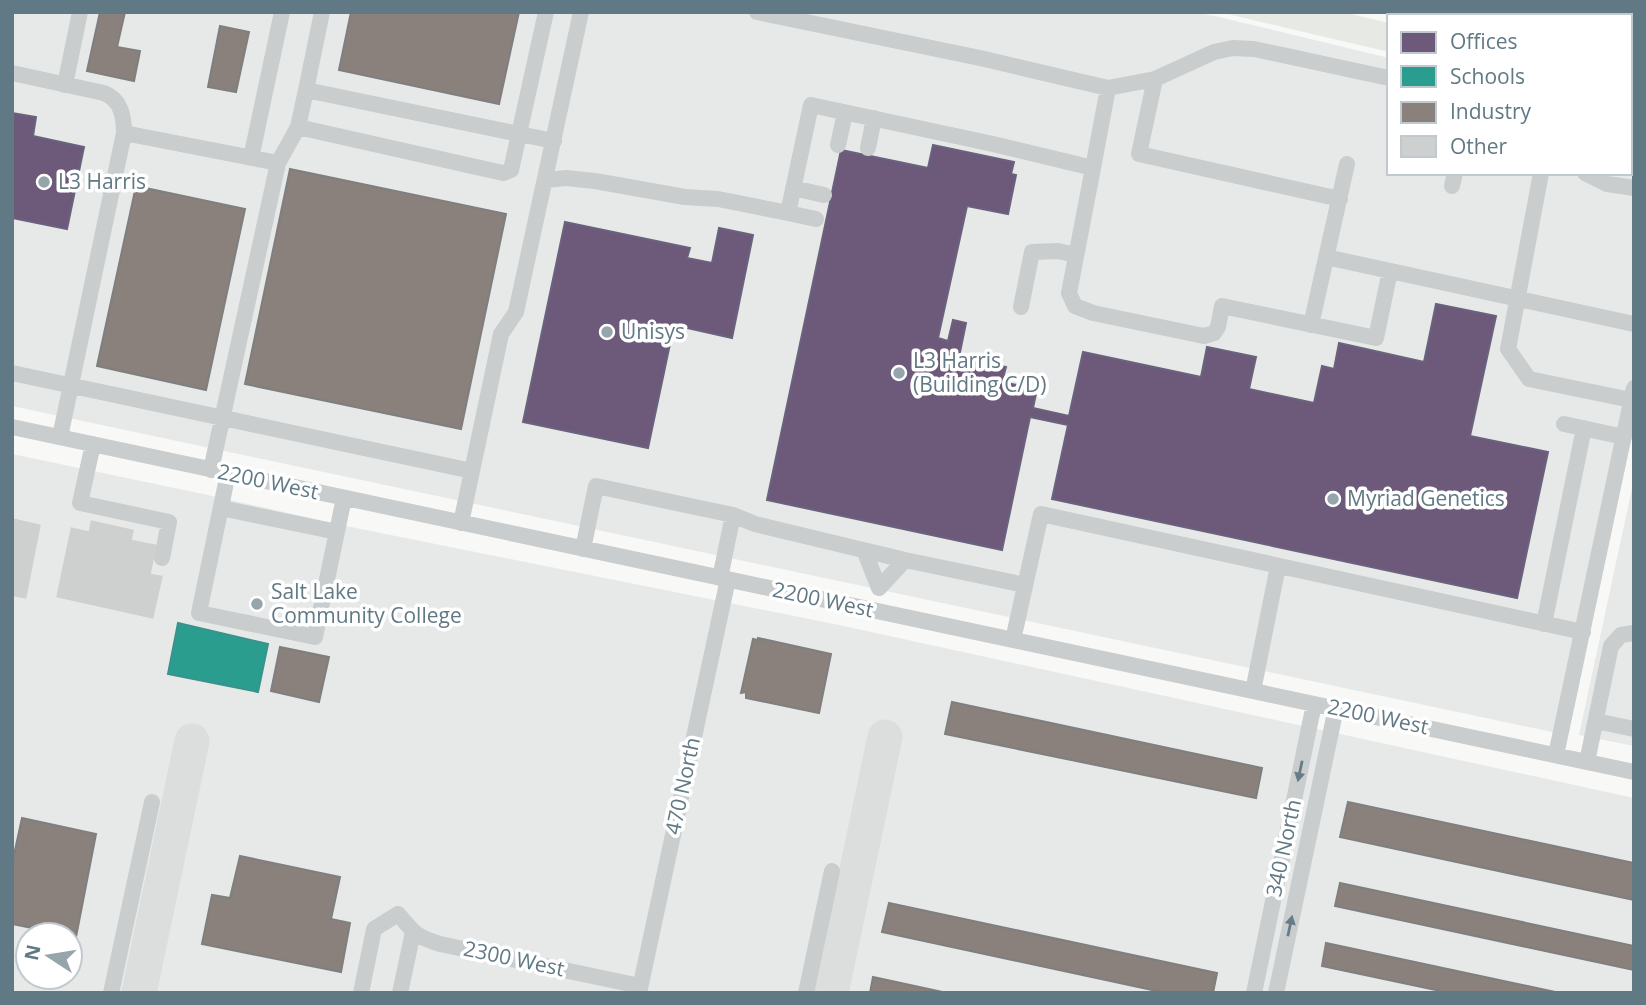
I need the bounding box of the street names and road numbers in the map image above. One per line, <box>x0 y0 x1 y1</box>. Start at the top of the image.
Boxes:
street label: 2200 West <box>215 457 321 505</box>
street label: 2200 West <box>770 575 876 623</box>
street label: 2200 West <box>1325 692 1431 740</box>
street label: 470 North <box>658 735 706 837</box>
street label: 340 North <box>1259 797 1307 899</box>
street label: 2300 West <box>461 934 567 982</box>

